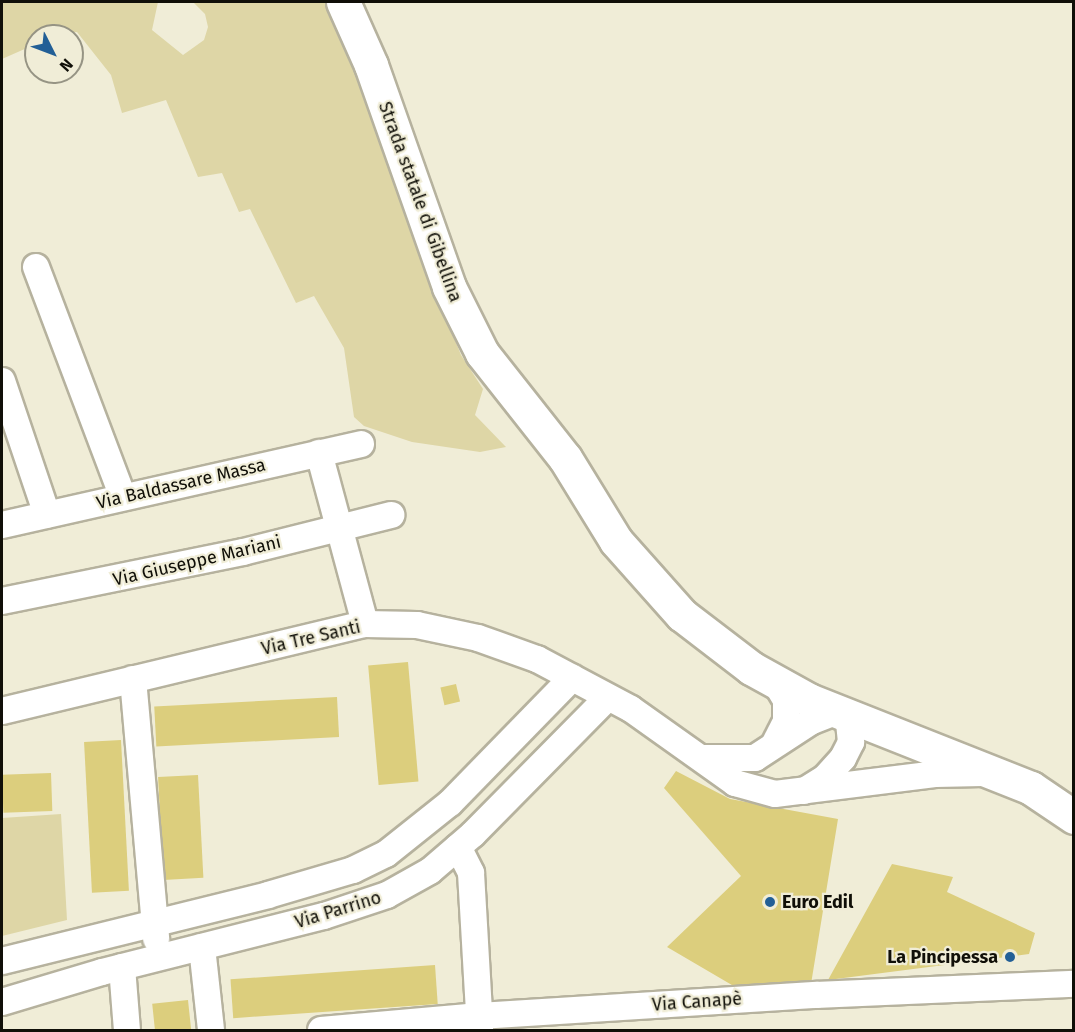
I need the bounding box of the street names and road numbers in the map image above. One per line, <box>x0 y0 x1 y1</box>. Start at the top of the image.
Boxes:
street label: Strada statale di Gibellina <box>374 99 466 305</box>
street label: Via Baldassare Massa <box>94 454 268 514</box>
street label: Via Giuseppe Mariani <box>111 531 283 591</box>
street label: Via Tre Santi <box>259 616 363 660</box>
street label: Via Parrino <box>292 887 384 933</box>
street label: Via Canapè <box>651 988 743 1016</box>

